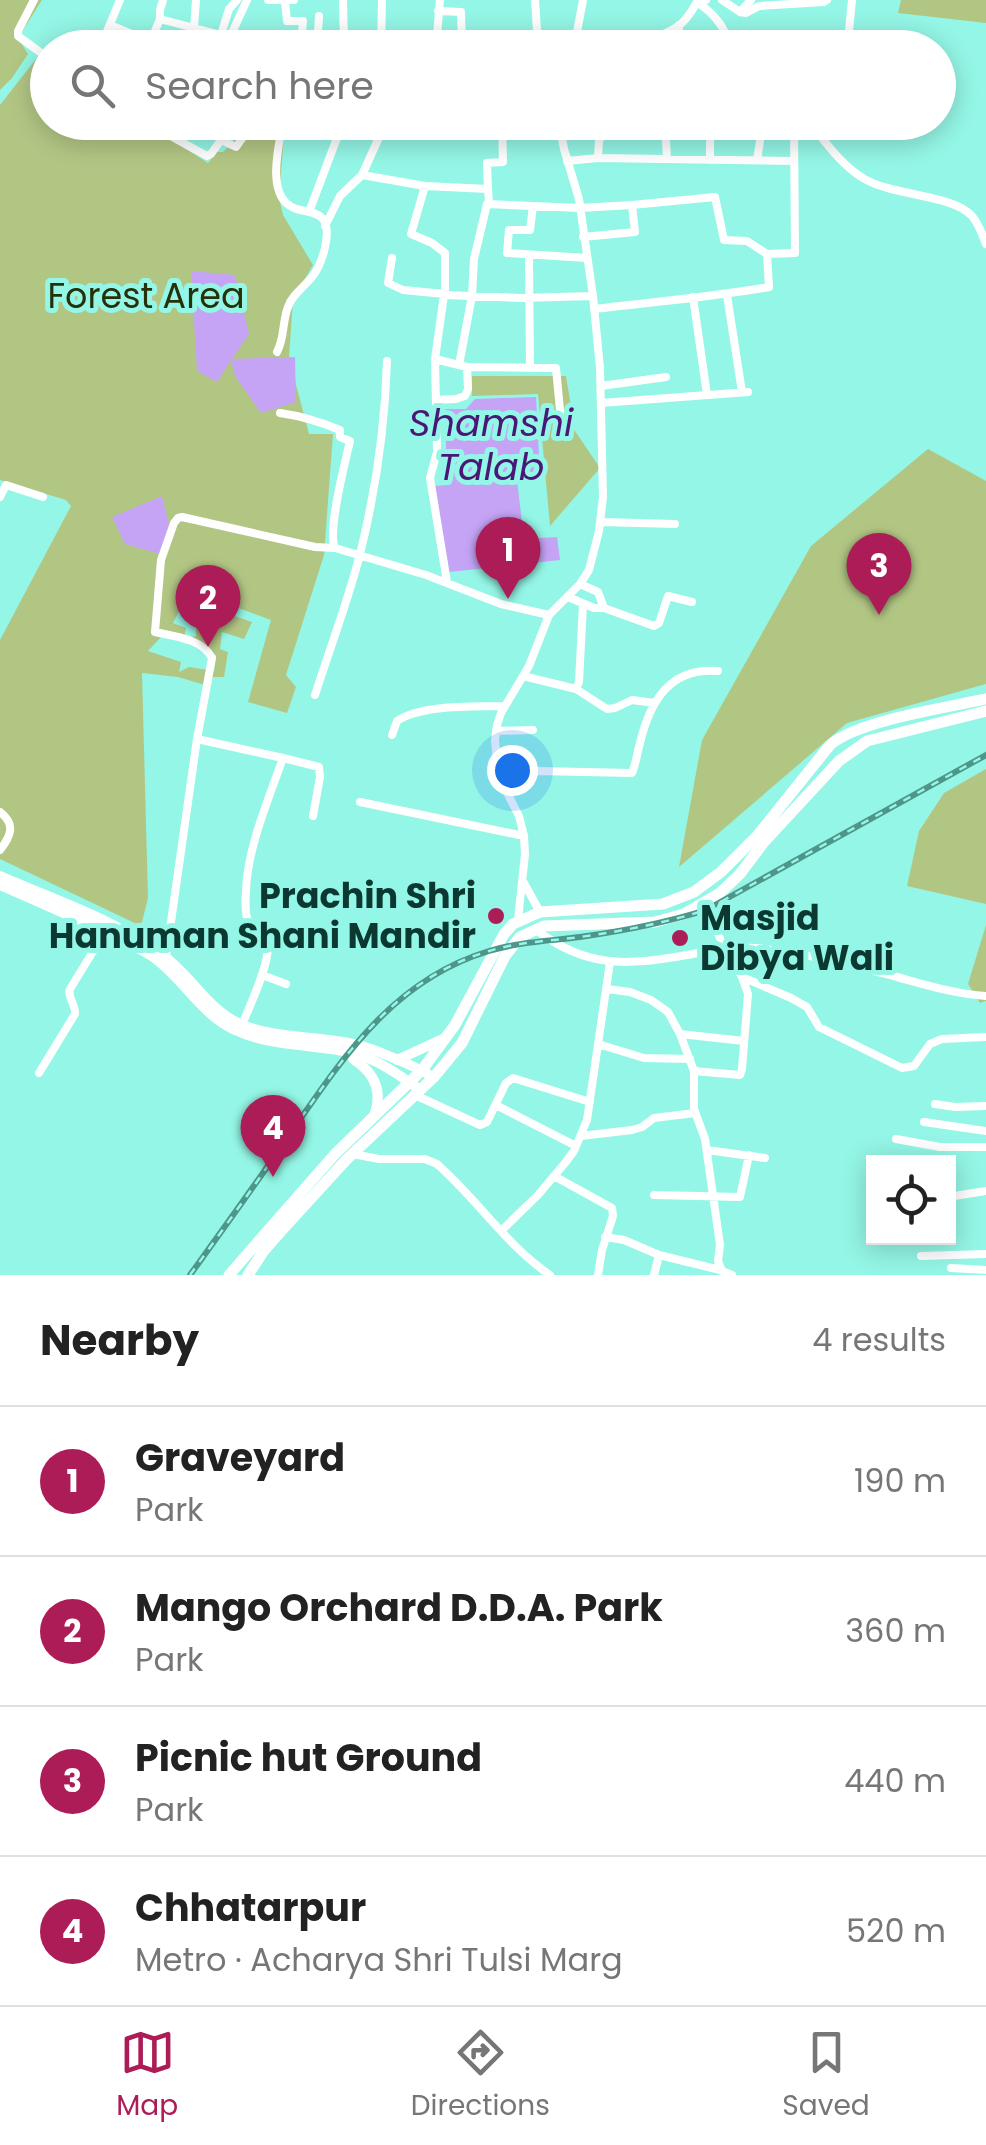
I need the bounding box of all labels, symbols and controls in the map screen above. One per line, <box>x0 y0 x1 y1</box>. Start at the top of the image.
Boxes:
search box <box>30 30 956 140</box>
icon: search <box>65 58 120 113</box>
text: Search here <box>145 59 374 112</box>
park label: Forest Area <box>47 271 245 320</box>
water label: Shamshi Talab <box>409 396 574 493</box>
pin: 1 <box>476 516 540 599</box>
pin: 3 <box>846 532 912 615</box>
pin: 2 <box>176 564 240 647</box>
your location <box>487 745 538 796</box>
place label: Prachin Shri Hanuman Shani Mandir <box>49 871 476 960</box>
place label: Masjid Dibya Wali <box>700 893 894 982</box>
marker: Prachin Shri Hanuman Shani Mandir <box>485 905 507 927</box>
marker: Masjid Dibya Wali <box>669 927 691 949</box>
pin: 4 <box>240 1094 306 1177</box>
map controls <box>866 1155 956 1245</box>
button: locate <box>866 1155 956 1245</box>
text: Nearby <box>40 1311 199 1370</box>
text: 4 results <box>812 1317 946 1362</box>
text: Graveyard <box>135 1431 345 1484</box>
text: 1 <box>66 1458 79 1503</box>
text: 190 m <box>854 1458 946 1503</box>
text: Park <box>135 1487 204 1532</box>
text: Mango Orchard D.D.A. Park <box>135 1581 663 1634</box>
text: 2 <box>63 1608 82 1653</box>
text: 360 m <box>845 1608 946 1653</box>
text: Park <box>135 1637 204 1682</box>
text: Picnic hut Ground <box>135 1731 482 1784</box>
text: 3 <box>63 1758 82 1803</box>
text: 440 m <box>844 1758 946 1803</box>
text: Park <box>135 1787 204 1832</box>
text: Chhatarpur <box>135 1881 366 1934</box>
text: 4 <box>62 1908 83 1953</box>
text: 520 m <box>846 1908 946 1953</box>
text: Metro · Acharya Shri Tulsi Marg <box>135 1937 623 1982</box>
tab: Map <box>116 2025 178 2127</box>
tab: Directions <box>411 2025 550 2127</box>
tab: Saved <box>782 2025 870 2127</box>

